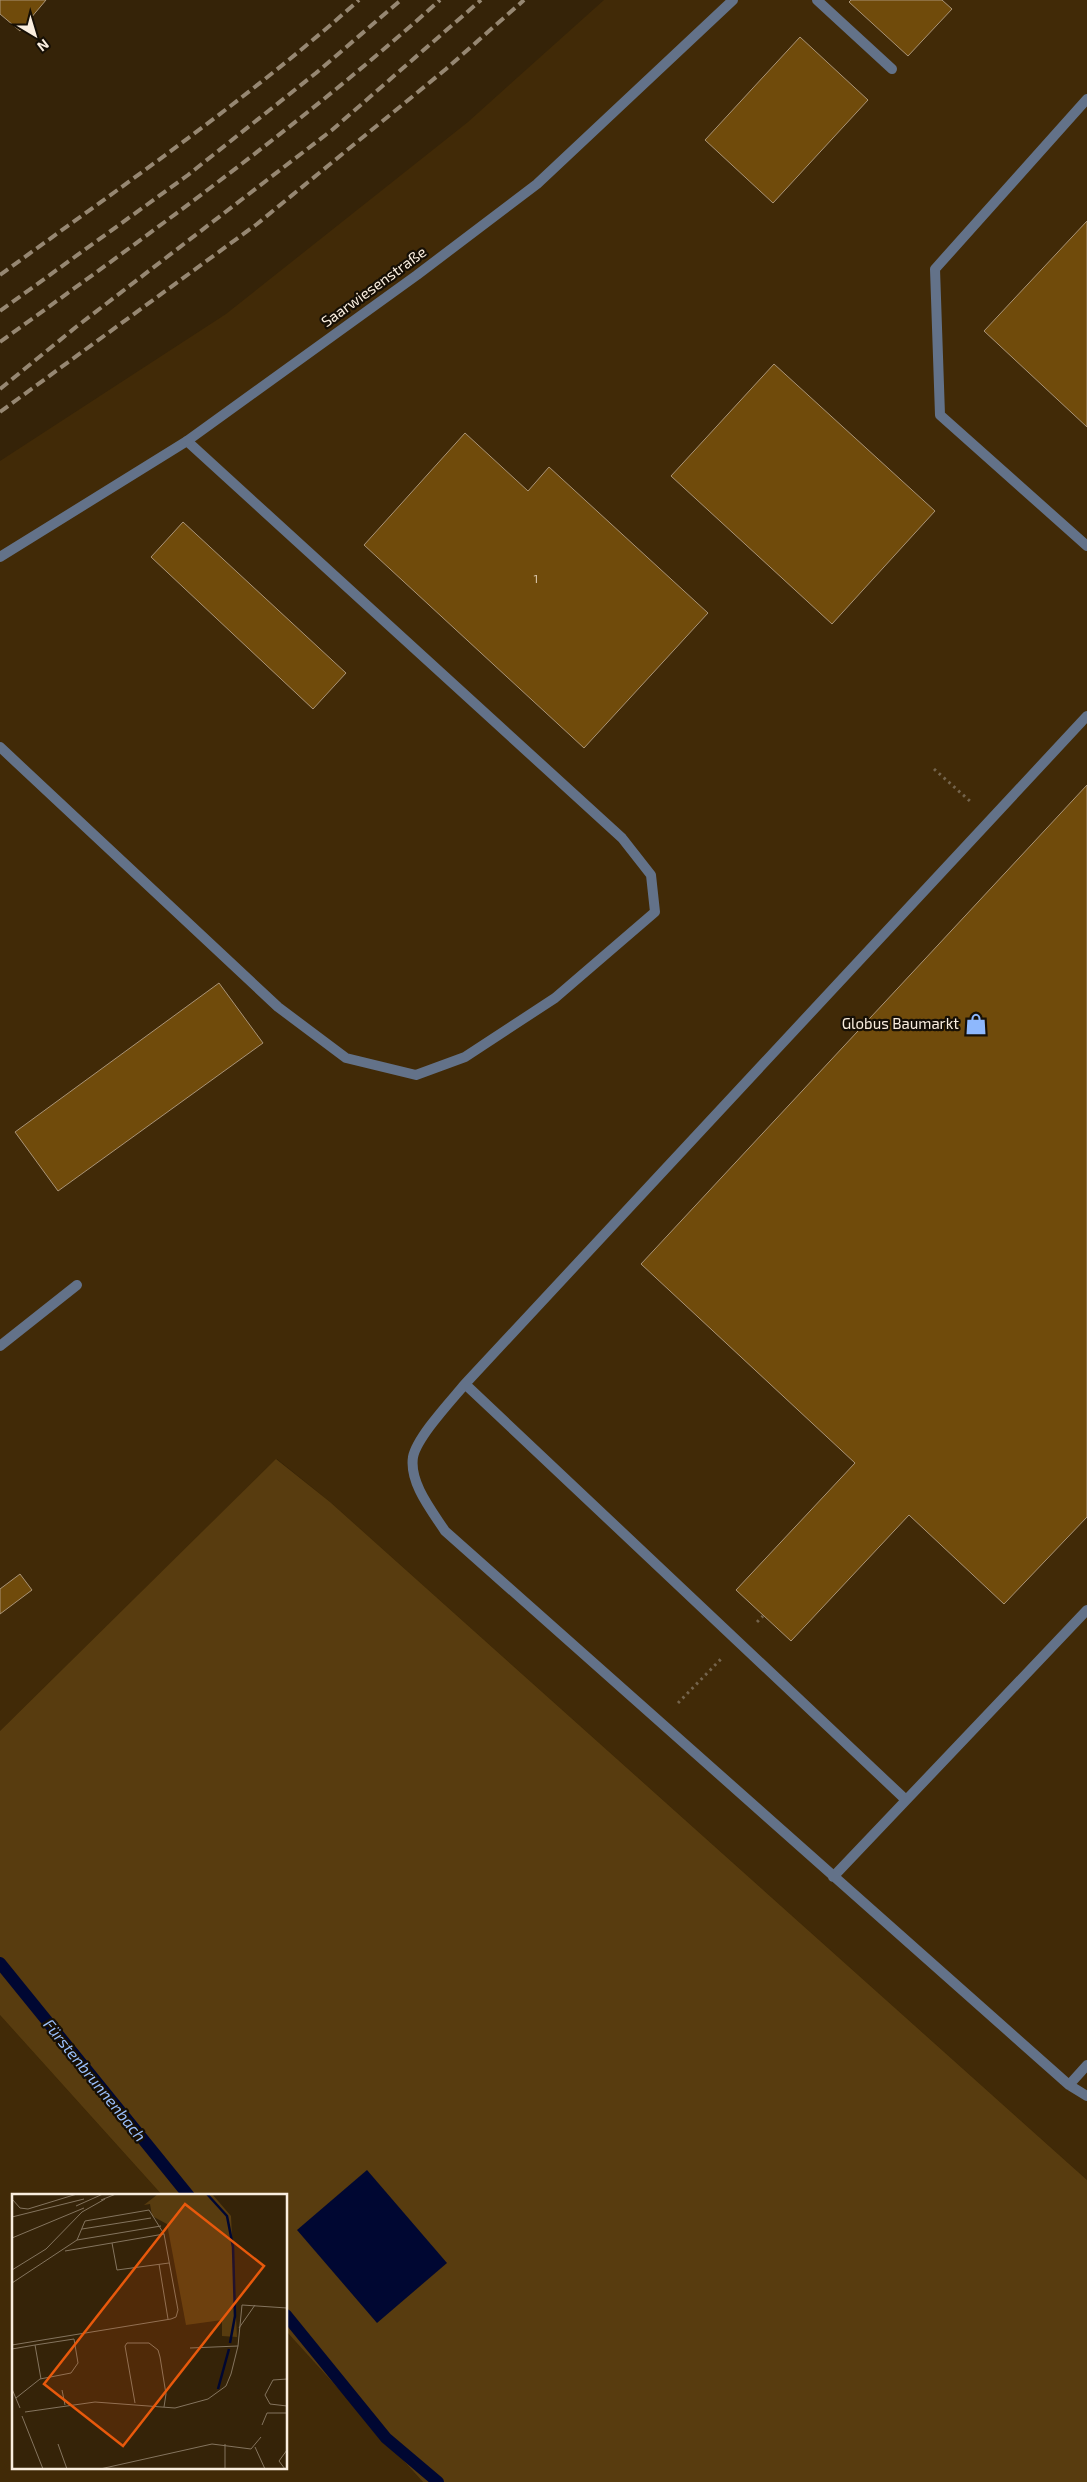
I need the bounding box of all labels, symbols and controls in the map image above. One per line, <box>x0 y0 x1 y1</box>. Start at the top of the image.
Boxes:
north arrow <box>10 10 60 60</box>
text: N <box>34 36 53 55</box>
street label: Saarwiesenstraße <box>317 242 429 330</box>
house number: 1 <box>534 571 538 585</box>
shop icon: Globus Baumarkt <box>963 1011 989 1037</box>
place label: Globus Baumarkt <box>842 1014 959 1032</box>
water label: Fürstenbrunnenbach <box>40 2015 151 2145</box>
inset map <box>12 2194 288 2470</box>

